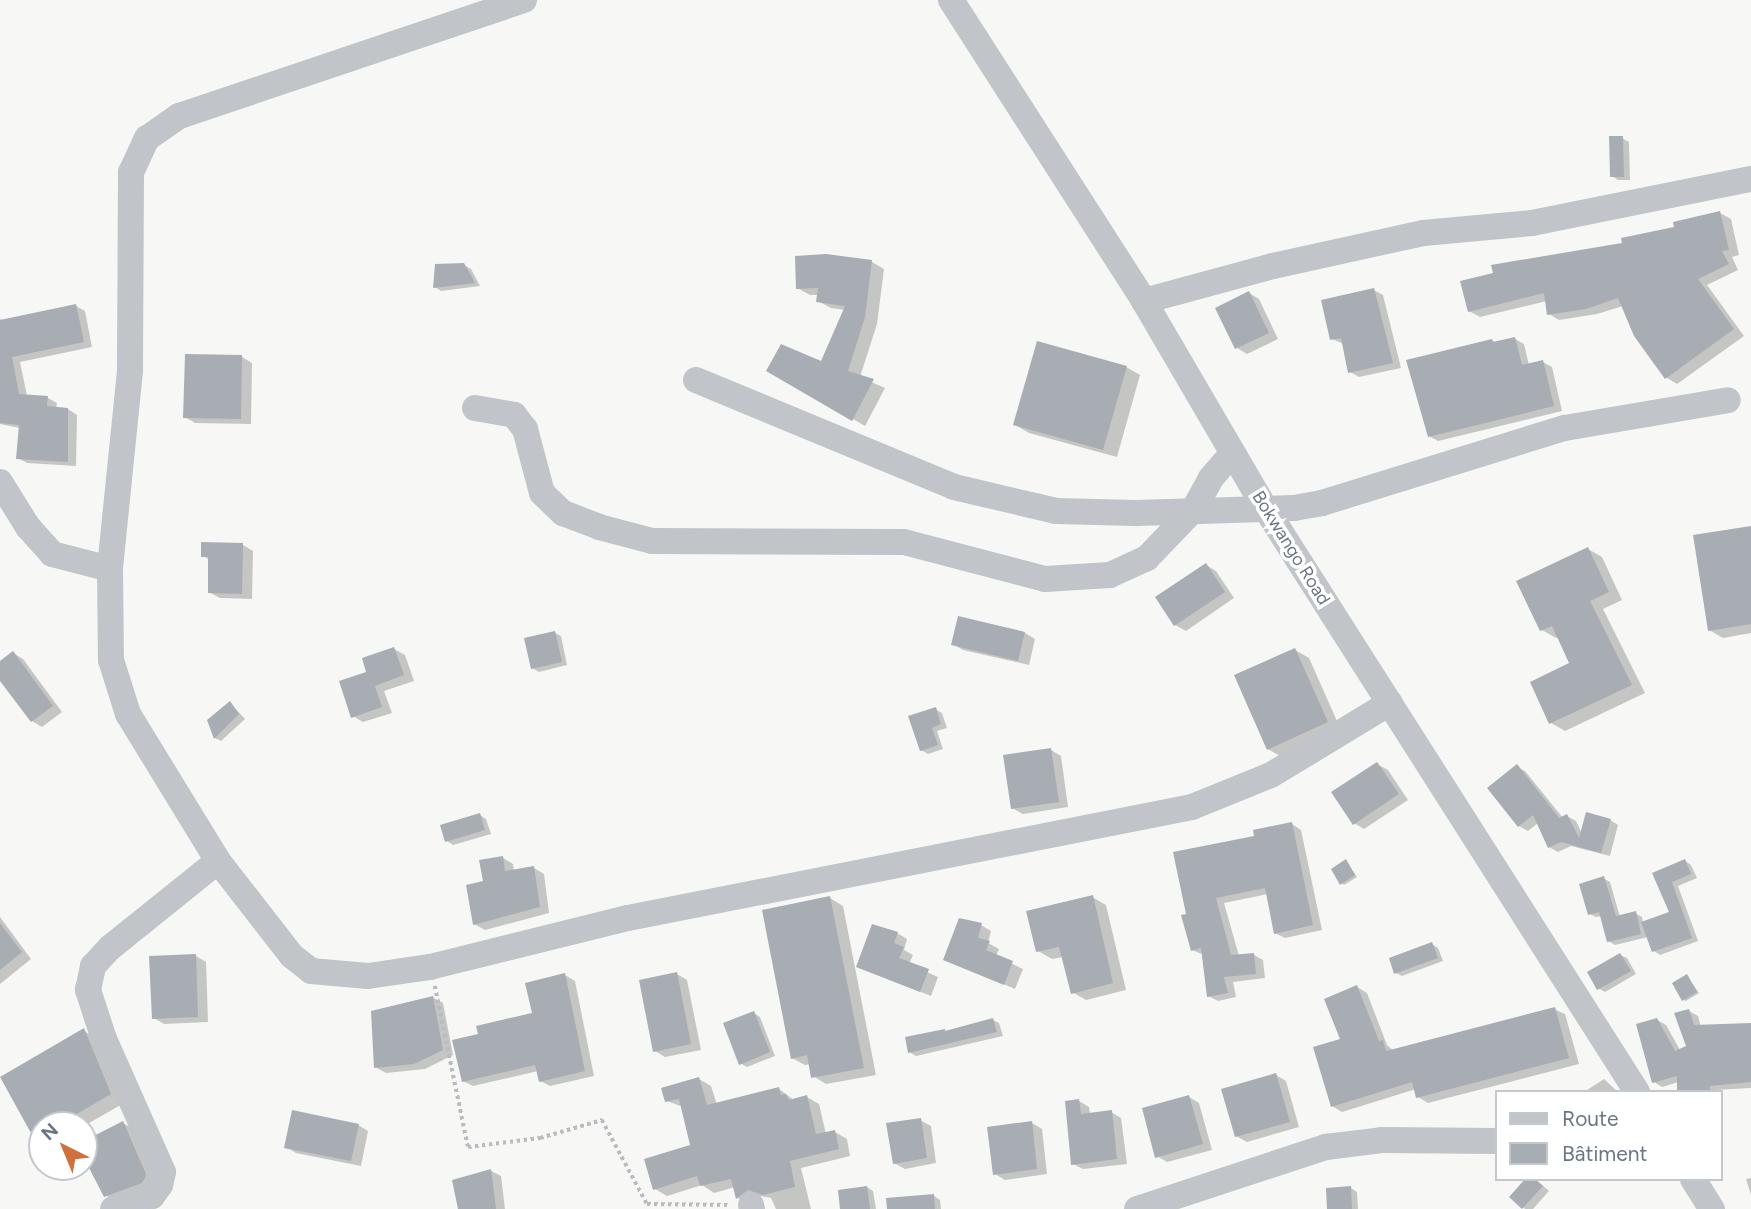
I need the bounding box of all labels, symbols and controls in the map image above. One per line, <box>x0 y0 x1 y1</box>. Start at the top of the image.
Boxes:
street label: Bokwango Road <box>1247 487 1335 609</box>
legend <box>1496 1090 1723 1181</box>
text: Route <box>1562 1106 1618 1131</box>
north arrow <box>28 1111 98 1181</box>
text: N <box>36 1118 63 1145</box>
text: Bâtiment <box>1562 1141 1647 1166</box>

